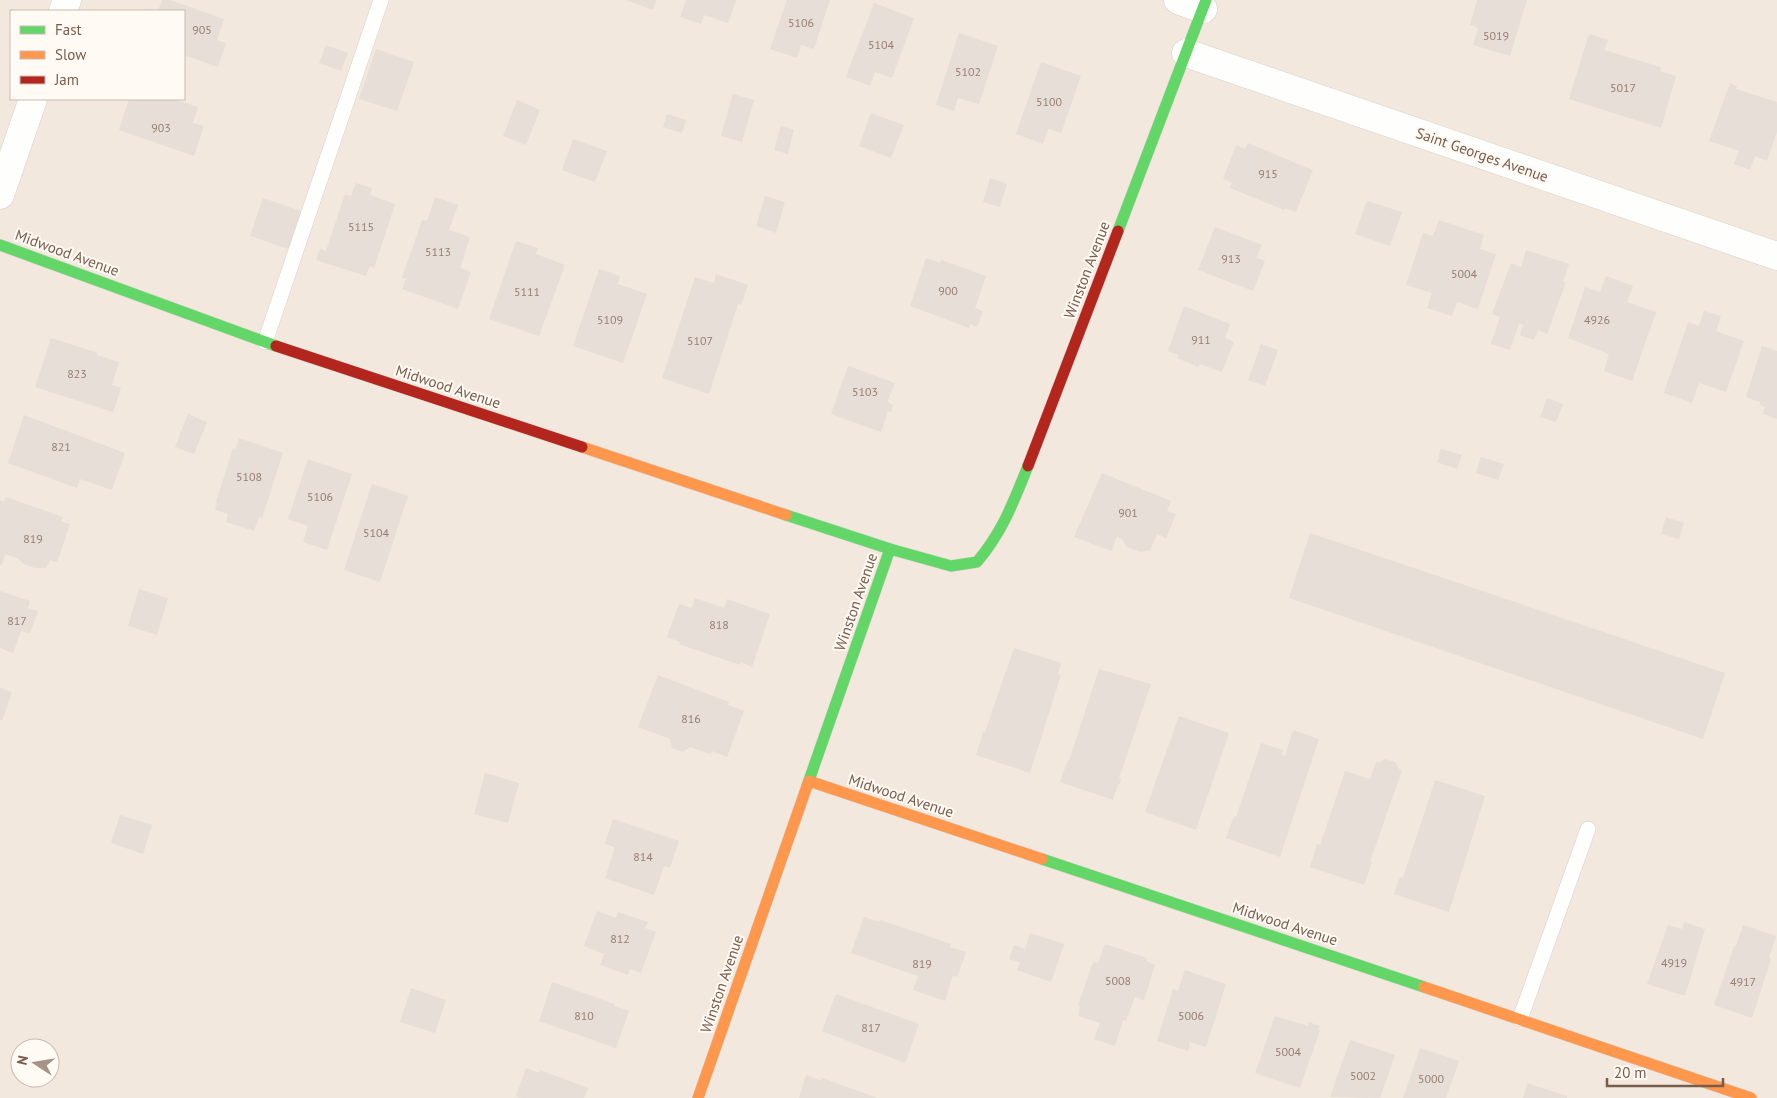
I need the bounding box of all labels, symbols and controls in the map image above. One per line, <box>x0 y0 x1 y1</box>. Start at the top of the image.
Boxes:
legend <box>10 10 185 100</box>
house number: 5106 <box>788 15 814 30</box>
text: Fast <box>55 20 82 39</box>
house number: 905 <box>192 22 212 37</box>
house number: 5019 <box>1483 28 1509 43</box>
house number: 5104 <box>868 37 895 52</box>
text: Slow <box>55 45 86 64</box>
house number: 5102 <box>955 64 981 79</box>
text: Jam <box>54 70 79 89</box>
house number: 5017 <box>1610 80 1636 95</box>
house number: 5100 <box>1036 94 1063 109</box>
house number: 903 <box>151 120 171 135</box>
street label: Saint Georges Avenue <box>1413 123 1551 186</box>
house number: 915 <box>1258 166 1278 181</box>
house number: 5115 <box>348 219 374 234</box>
street label: Winston Avenue <box>1059 219 1114 321</box>
street label: Midwood Avenue <box>13 225 122 280</box>
house number: 5113 <box>425 244 451 259</box>
house number: 913 <box>1221 251 1241 266</box>
house number: 5004 <box>1451 266 1478 281</box>
house number: 900 <box>938 283 958 298</box>
house number: 5111 <box>514 284 540 299</box>
house number: 5109 <box>597 312 623 327</box>
house number: 4926 <box>1584 312 1610 327</box>
house number: 911 <box>1191 332 1211 347</box>
house number: 5107 <box>687 333 713 348</box>
street label: Midwood Avenue <box>393 361 503 412</box>
house number: 823 <box>67 366 87 381</box>
house number: 5103 <box>852 384 878 399</box>
house number: 821 <box>51 439 71 454</box>
house number: 5108 <box>236 469 262 484</box>
house number: 5106 <box>307 489 333 504</box>
house number: 901 <box>1118 505 1138 520</box>
house number: 5104 <box>363 525 390 540</box>
house number: 819 <box>23 531 43 546</box>
street label: Winston Avenue <box>830 550 881 653</box>
house number: 817 <box>7 613 27 628</box>
house number: 818 <box>709 617 729 632</box>
house number: 816 <box>681 711 701 726</box>
street label: Midwood Avenue <box>846 770 956 821</box>
house number: 814 <box>633 849 653 864</box>
street label: Midwood Avenue <box>1230 898 1340 949</box>
house number: 812 <box>610 931 630 946</box>
street label: Winston Avenue <box>696 932 747 1035</box>
house number: 4919 <box>1661 955 1687 970</box>
house number: 819 <box>912 956 932 971</box>
house number: 5008 <box>1105 973 1131 988</box>
house number: 4917 <box>1730 974 1756 989</box>
house number: 810 <box>574 1008 594 1023</box>
house number: 5006 <box>1178 1008 1204 1023</box>
house number: 817 <box>861 1020 881 1035</box>
north arrow <box>10 1038 60 1088</box>
house number: 5004 <box>1275 1044 1302 1059</box>
text: N <box>13 1054 32 1067</box>
scale bar <box>1607 1056 1723 1088</box>
text: 20 m <box>1614 1063 1647 1082</box>
house number: 5002 <box>1350 1068 1376 1083</box>
house number: 5000 <box>1418 1071 1445 1086</box>

